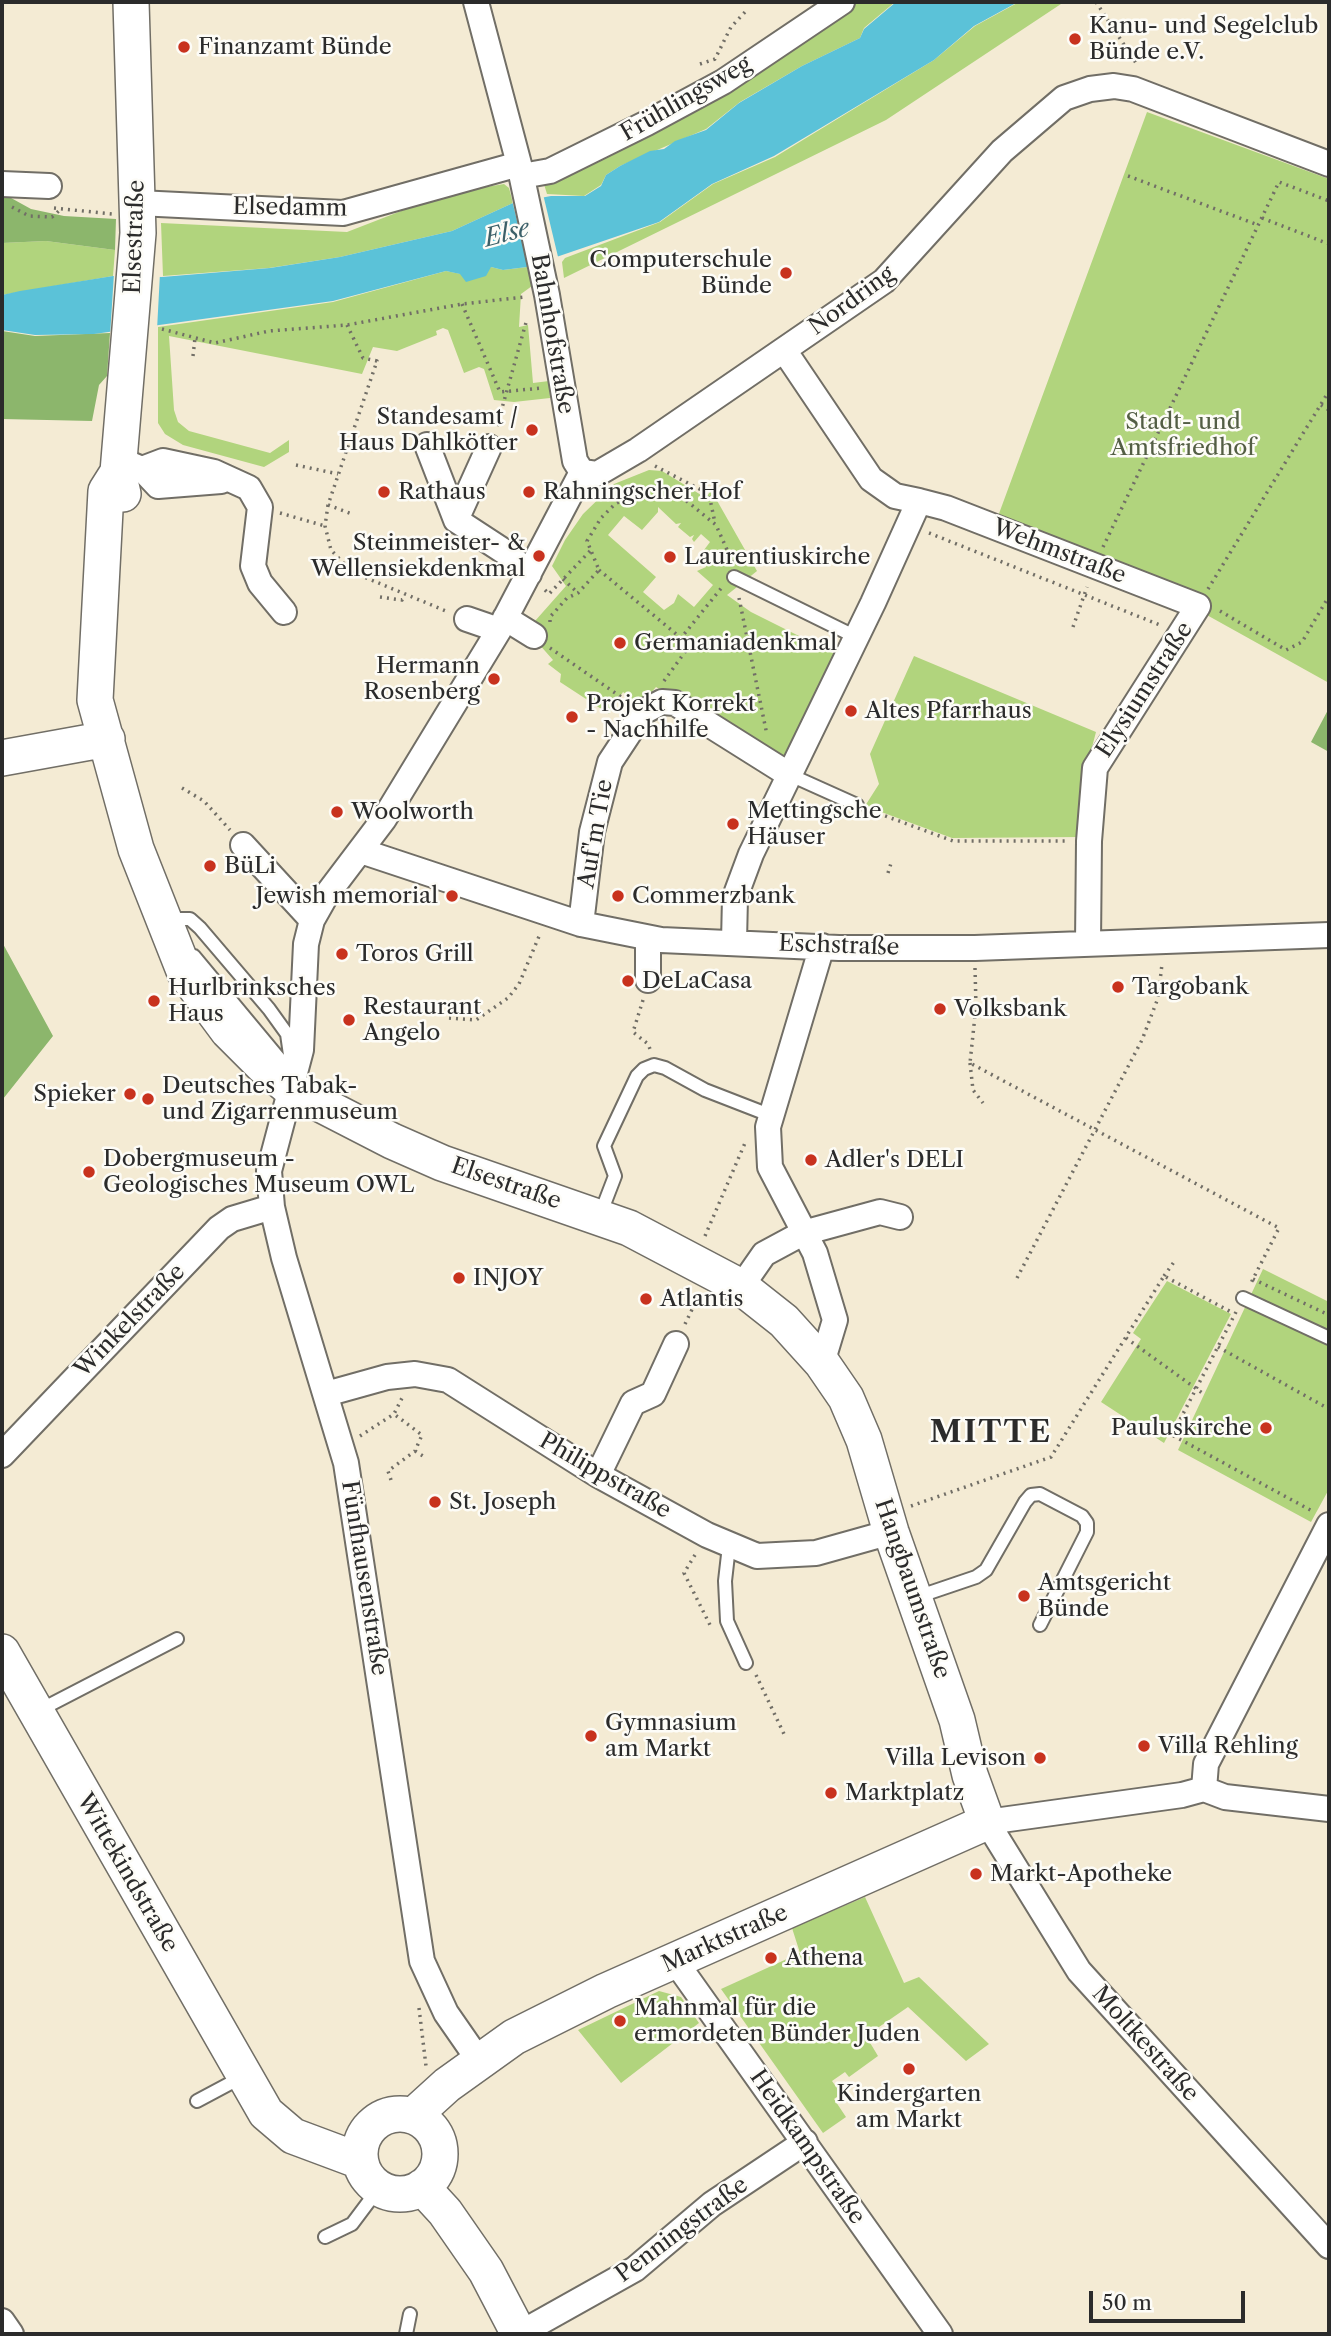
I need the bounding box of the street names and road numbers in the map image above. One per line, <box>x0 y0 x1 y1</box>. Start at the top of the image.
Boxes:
street label: Frühlingsweg <box>616 50 756 148</box>
street label: Elsestraße <box>119 179 151 295</box>
street label: Elsedamm <box>232 193 348 223</box>
street label: Bahnhofstraße <box>524 252 580 416</box>
street label: Nordring <box>804 261 900 341</box>
street label: Wehmstraße <box>988 514 1130 590</box>
street label: Elysiumstraße <box>1091 617 1199 763</box>
street label: Auf'm Tie <box>573 777 619 891</box>
street label: Eschstraße <box>778 930 900 962</box>
street label: Elsestraße <box>448 1152 564 1216</box>
street label: Winkelstraße <box>69 1258 191 1384</box>
street label: Philippstraße <box>534 1427 676 1525</box>
street label: Fünfhausenstraße <box>335 1478 393 1678</box>
street label: Hangbaumstraße <box>868 1495 956 1683</box>
street label: Wittekindstraße <box>70 1789 184 1957</box>
street label: Marktstraße <box>658 1899 792 1979</box>
street label: Moltkestraße <box>1086 1981 1204 2107</box>
street label: Heidkampstraße <box>743 2064 871 2230</box>
street label: Penningstraße <box>610 2171 754 2289</box>

